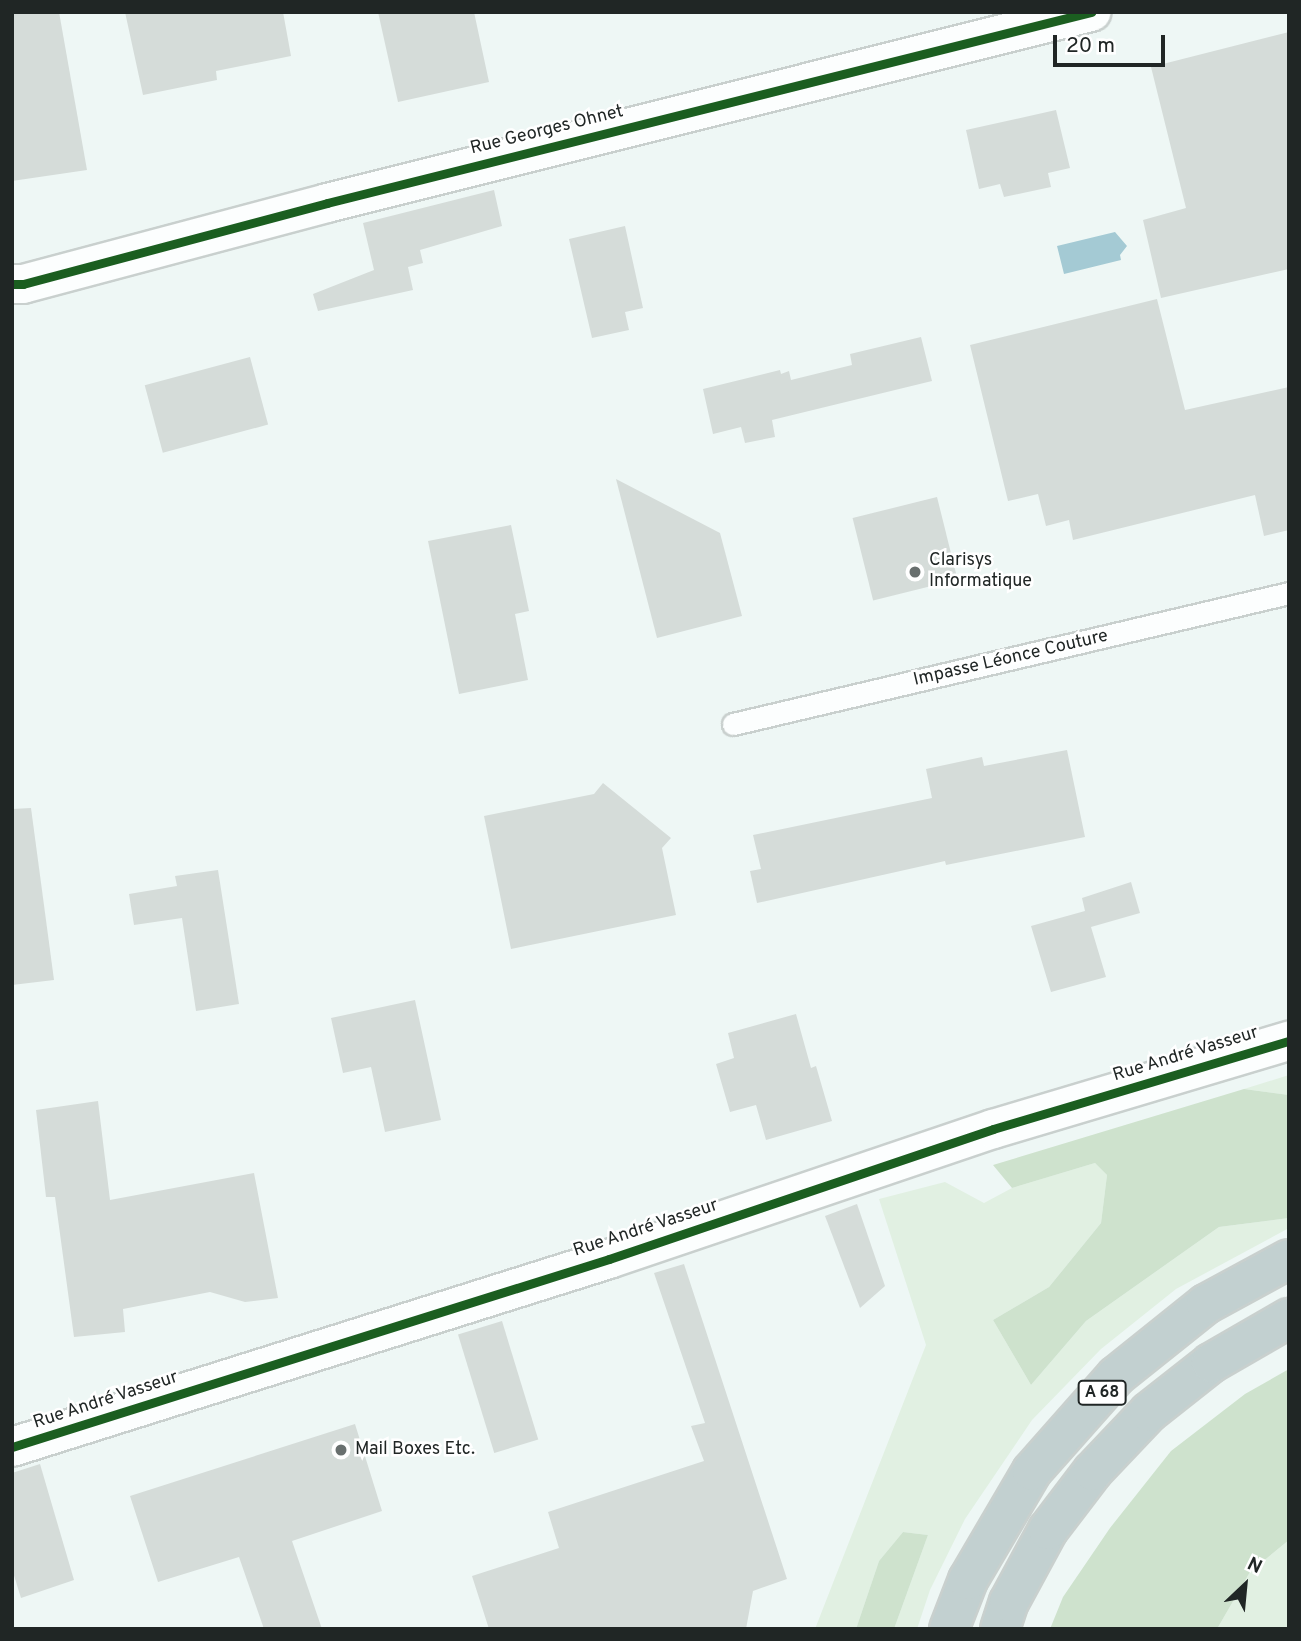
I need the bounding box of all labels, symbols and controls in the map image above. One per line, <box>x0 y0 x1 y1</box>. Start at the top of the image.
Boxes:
scale bar <box>1056 21 1168 65</box>
text: 20 m <box>1066 33 1115 60</box>
street label: Rue Georges Ohnet <box>468 102 626 160</box>
place label: Clarisys Informatique <box>929 551 1032 594</box>
marker: Clarisys Informatique <box>907 564 923 580</box>
street label: Impasse Léonce Couture <box>912 626 1110 692</box>
street label: Rue André Vasseur <box>1110 1022 1262 1088</box>
street label: Rue André Vasseur <box>570 1195 722 1263</box>
street label: Rue André Vasseur <box>30 1367 182 1435</box>
road number: A 68 <box>1076 1380 1128 1406</box>
place label: Mail Boxes Etc. <box>355 1439 475 1461</box>
marker: Mail Boxes Etc. <box>333 1442 349 1458</box>
north arrow <box>1210 1550 1280 1620</box>
text: N <box>1243 1552 1266 1580</box>

